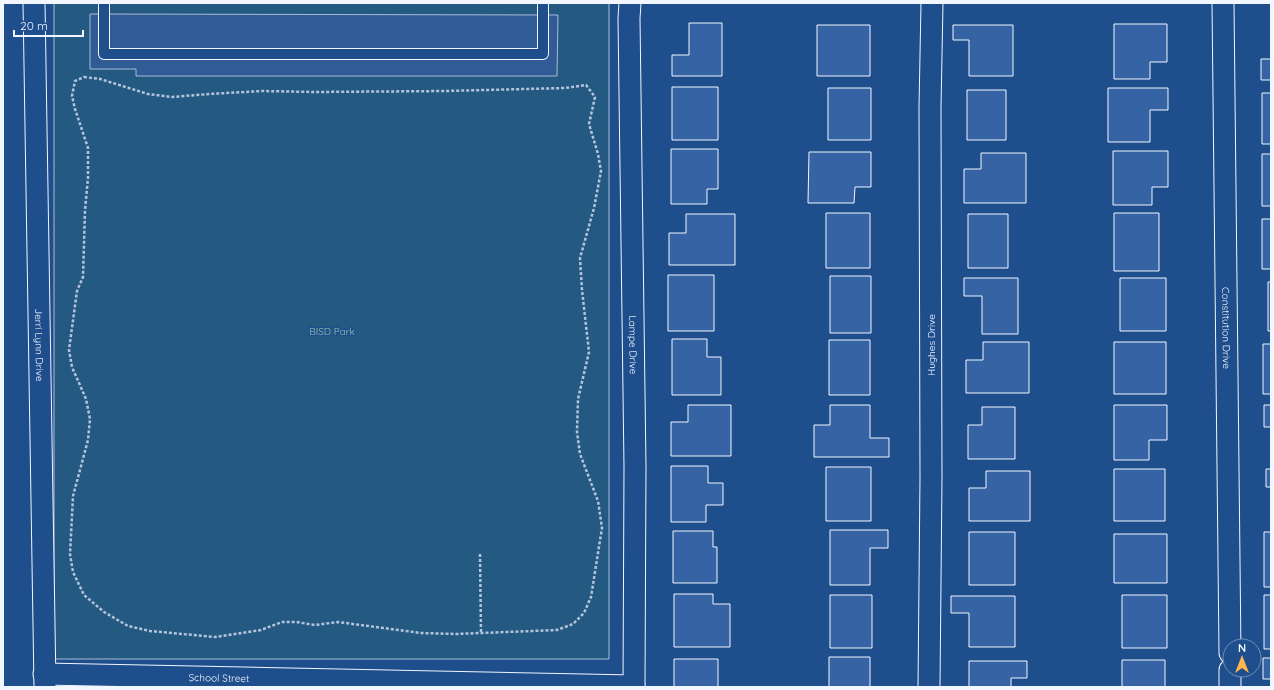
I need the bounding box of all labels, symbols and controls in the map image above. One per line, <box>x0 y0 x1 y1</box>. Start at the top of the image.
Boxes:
scale bar <box>14 12 83 38</box>
text: 20 m <box>20 18 48 33</box>
street label: Constitution Drive <box>1220 287 1233 369</box>
street label: Jerri Lynn Drive <box>32 308 47 382</box>
street label: Hughes Drive <box>925 314 938 376</box>
street label: Lampe Drive <box>626 315 640 375</box>
park label: BISD Park <box>309 325 355 338</box>
north arrow <box>1222 638 1262 678</box>
text: N <box>1238 641 1246 655</box>
street label: School Street <box>188 670 250 685</box>

